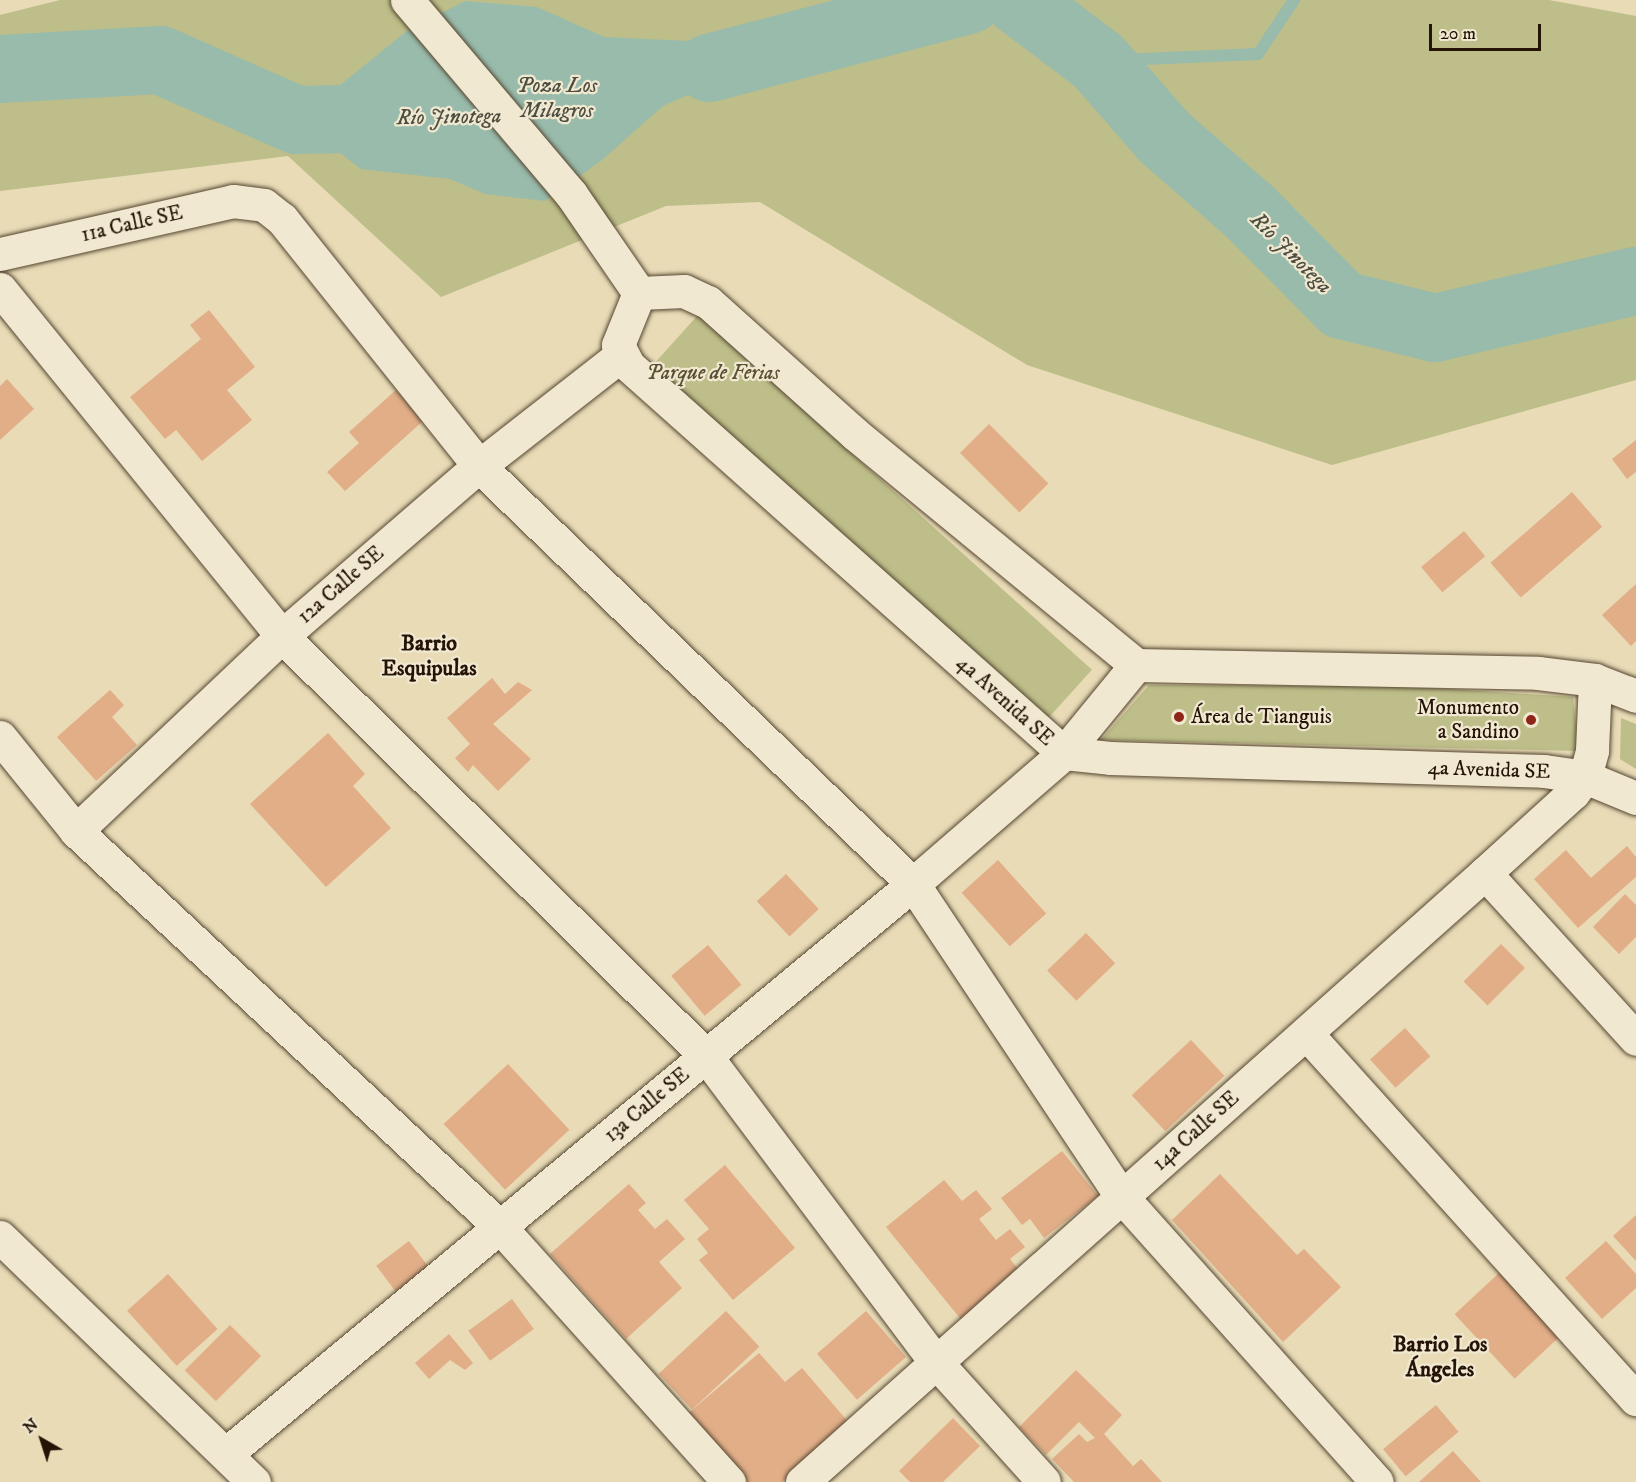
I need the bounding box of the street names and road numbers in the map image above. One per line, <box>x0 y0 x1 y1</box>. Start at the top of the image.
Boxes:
street label: 11a Calle SE <box>79 200 185 248</box>
street label: 12a Calle SE <box>293 541 389 629</box>
street label: 4a Avenida SE <box>951 651 1059 751</box>
street label: 4a Avenida SE <box>1427 755 1551 785</box>
street label: 13a Calle SE <box>599 1062 695 1148</box>
street label: 14a Calle SE <box>1148 1086 1244 1176</box>

